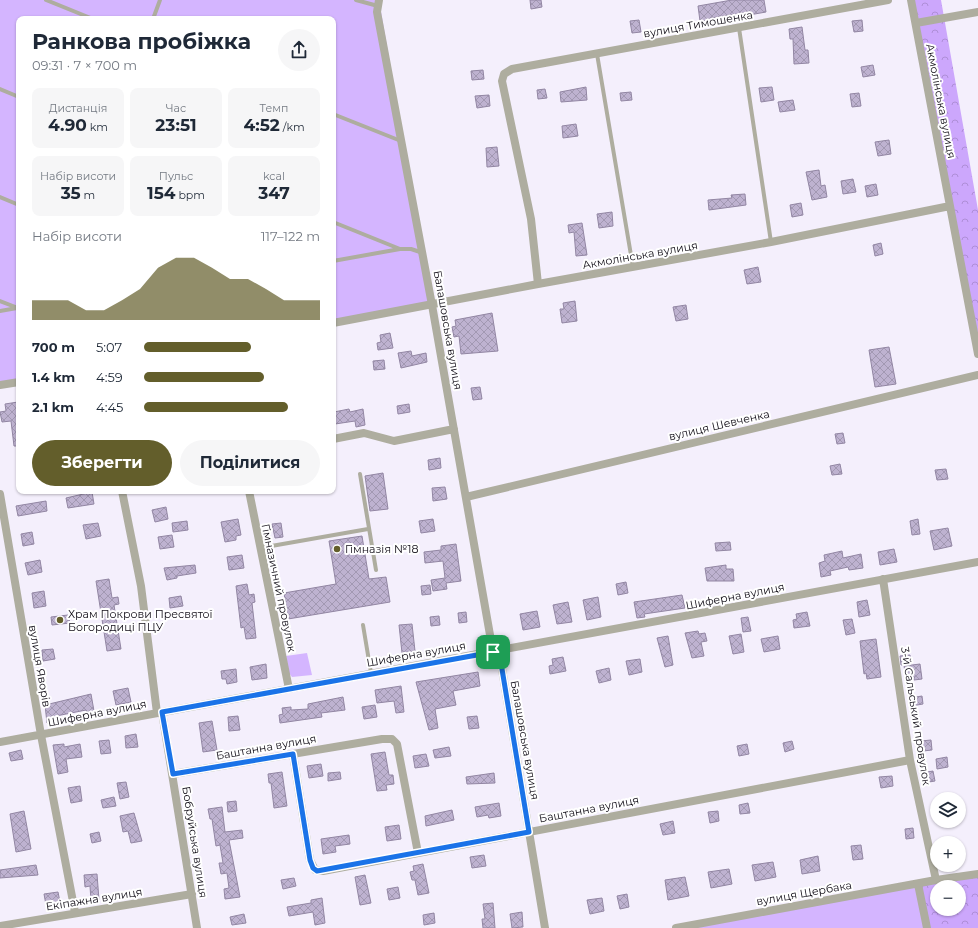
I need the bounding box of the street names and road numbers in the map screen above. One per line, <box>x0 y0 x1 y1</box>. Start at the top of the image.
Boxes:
street label: вулиця Тимошенка <box>642 7 754 41</box>
street label: Акмолінська вулиця <box>923 42 959 160</box>
street label: Акмолінська вулиця <box>581 238 699 272</box>
street label: Балашовська вулиця <box>431 269 465 391</box>
street label: вулиця Шевченка <box>667 407 771 443</box>
street label: Гімназичний провулок <box>259 523 300 654</box>
street label: Шиферна вулиця <box>684 580 786 612</box>
street label: вулиця Яворів <box>26 624 54 708</box>
street label: Шиферна вулиця <box>365 638 467 670</box>
street label: 3-й Сальський провулок <box>898 646 934 787</box>
street label: Балашовська вулиця <box>508 679 542 801</box>
street label: Шиферна вулиця <box>46 697 148 729</box>
street label: Баштанна вулиця <box>215 731 317 763</box>
street label: Бобруйська вулиця <box>179 785 211 899</box>
street label: Баштанна вулиця <box>538 792 640 826</box>
street label: вулиця Щербака <box>755 878 853 908</box>
street label: Екіпажна вулиця <box>45 884 143 914</box>

